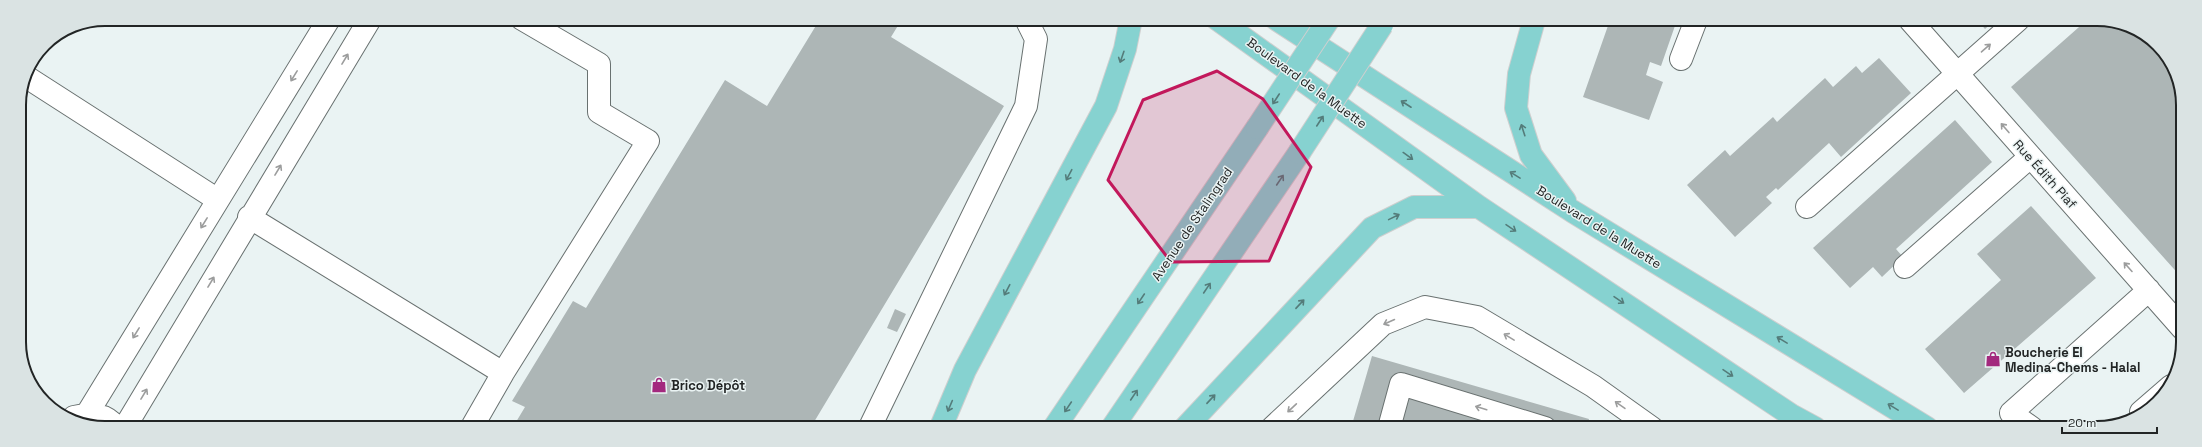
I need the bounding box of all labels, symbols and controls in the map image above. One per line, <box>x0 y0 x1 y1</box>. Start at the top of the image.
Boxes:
street label: Boulevard de la Muette <box>1244 34 1370 132</box>
one-way arrow <box>1981 43 1991 53</box>
one-way arrow <box>1118 51 1125 64</box>
one-way arrow <box>342 53 350 65</box>
one-way arrow <box>290 70 298 81</box>
one-way arrow <box>1272 93 1280 104</box>
one-way arrow <box>1401 100 1412 108</box>
one-way arrow <box>1316 116 1324 127</box>
one-way arrow <box>1519 123 1526 136</box>
one-way arrow <box>2000 123 2009 133</box>
street label: Rue Édith Piaf <box>2010 136 2081 212</box>
one-way arrow <box>1403 152 1414 160</box>
one-way arrow <box>274 164 282 176</box>
street label: Avenue de Stalingrad <box>1148 164 1236 284</box>
one-way arrow <box>1064 169 1072 181</box>
one-way arrow <box>1509 170 1521 178</box>
one-way arrow <box>1276 175 1285 186</box>
street label: Boulevard de la Muette <box>1533 182 1665 272</box>
one-way arrow <box>1388 213 1400 220</box>
one-way arrow <box>200 217 208 228</box>
one-way arrow <box>1506 224 1517 232</box>
one-way arrow <box>2124 262 2133 272</box>
one-way arrow <box>207 276 215 288</box>
one-way arrow <box>1203 283 1211 294</box>
one-way arrow <box>1003 284 1011 296</box>
one-way arrow <box>1137 293 1145 304</box>
one-way arrow <box>1614 296 1625 305</box>
one-way arrow <box>1295 299 1305 309</box>
one-way arrow <box>1383 318 1395 326</box>
one-way arrow <box>132 328 140 339</box>
one-way arrow <box>1504 332 1516 340</box>
one-way arrow <box>1776 335 1788 343</box>
place label: Boucherie El Medina-Chems - Halal <box>2005 344 2141 376</box>
shop icon: Boucherie El Medina-Chems - Halal <box>1984 350 2002 368</box>
one-way arrow <box>1722 369 1733 377</box>
shop icon: Brico Dépôt <box>650 376 668 394</box>
place label: Brico Dépôt <box>671 377 745 394</box>
one-way arrow <box>141 388 149 400</box>
one-way arrow <box>1130 390 1138 401</box>
one-way arrow <box>1206 394 1216 404</box>
one-way arrow <box>945 400 953 412</box>
one-way arrow <box>1064 401 1072 412</box>
one-way arrow <box>1615 401 1626 409</box>
one-way arrow <box>1288 403 1298 412</box>
one-way arrow <box>1887 403 1899 411</box>
one-way arrow <box>1475 404 1488 411</box>
scale bar <box>2062 409 2157 435</box>
text: 20 m <box>2068 415 2096 431</box>

